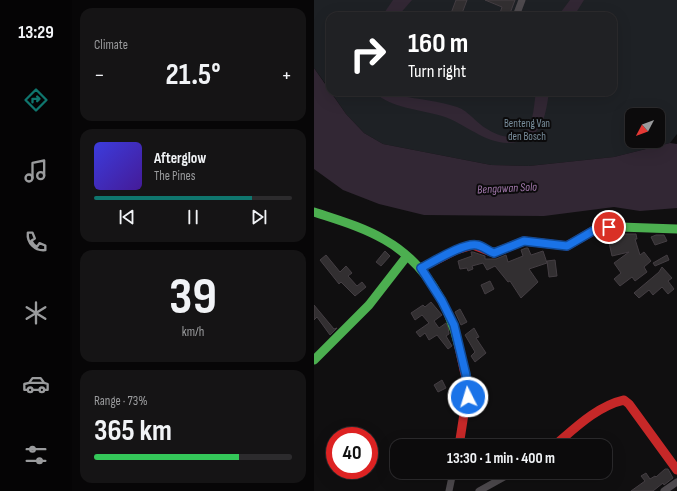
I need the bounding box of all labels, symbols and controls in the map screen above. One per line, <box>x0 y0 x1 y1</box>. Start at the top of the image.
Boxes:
text: 13:29 <box>18 22 54 43</box>
text: 160 m <box>408 27 468 60</box>
icon: right <box>342 28 394 80</box>
text: Climate <box>94 37 128 53</box>
text: 21.5° <box>165 57 221 93</box>
text: Turn right <box>408 61 466 82</box>
text: − <box>94 62 105 89</box>
text: + <box>281 62 292 89</box>
icon: directions <box>22 86 50 114</box>
north arrow <box>625 108 665 148</box>
map controls <box>625 108 665 148</box>
park label: Benteng Van den Bosch <box>504 117 550 143</box>
text: Afterglow <box>154 149 206 168</box>
icon: music <box>22 157 50 185</box>
text: The Pines <box>154 168 195 184</box>
water label: Bengawan Solo <box>477 179 538 198</box>
icon: previous <box>116 206 138 228</box>
icon: pause <box>182 206 204 228</box>
icon: next <box>248 206 270 228</box>
pin <box>592 210 626 244</box>
icon: arrive <box>598 216 620 238</box>
icon: phone <box>22 228 50 256</box>
text: 39 <box>169 266 217 329</box>
icon: climate <box>22 299 50 327</box>
text: km/h <box>182 324 204 340</box>
icon: car <box>22 370 50 398</box>
position arrow <box>447 376 489 418</box>
text: Range · 73% <box>94 393 148 409</box>
text: 365 km <box>94 413 172 449</box>
speed limit sign: 40 <box>326 427 378 479</box>
icon: filters <box>22 441 50 469</box>
text: 13:30 · 1 min · 400 m <box>447 449 555 468</box>

